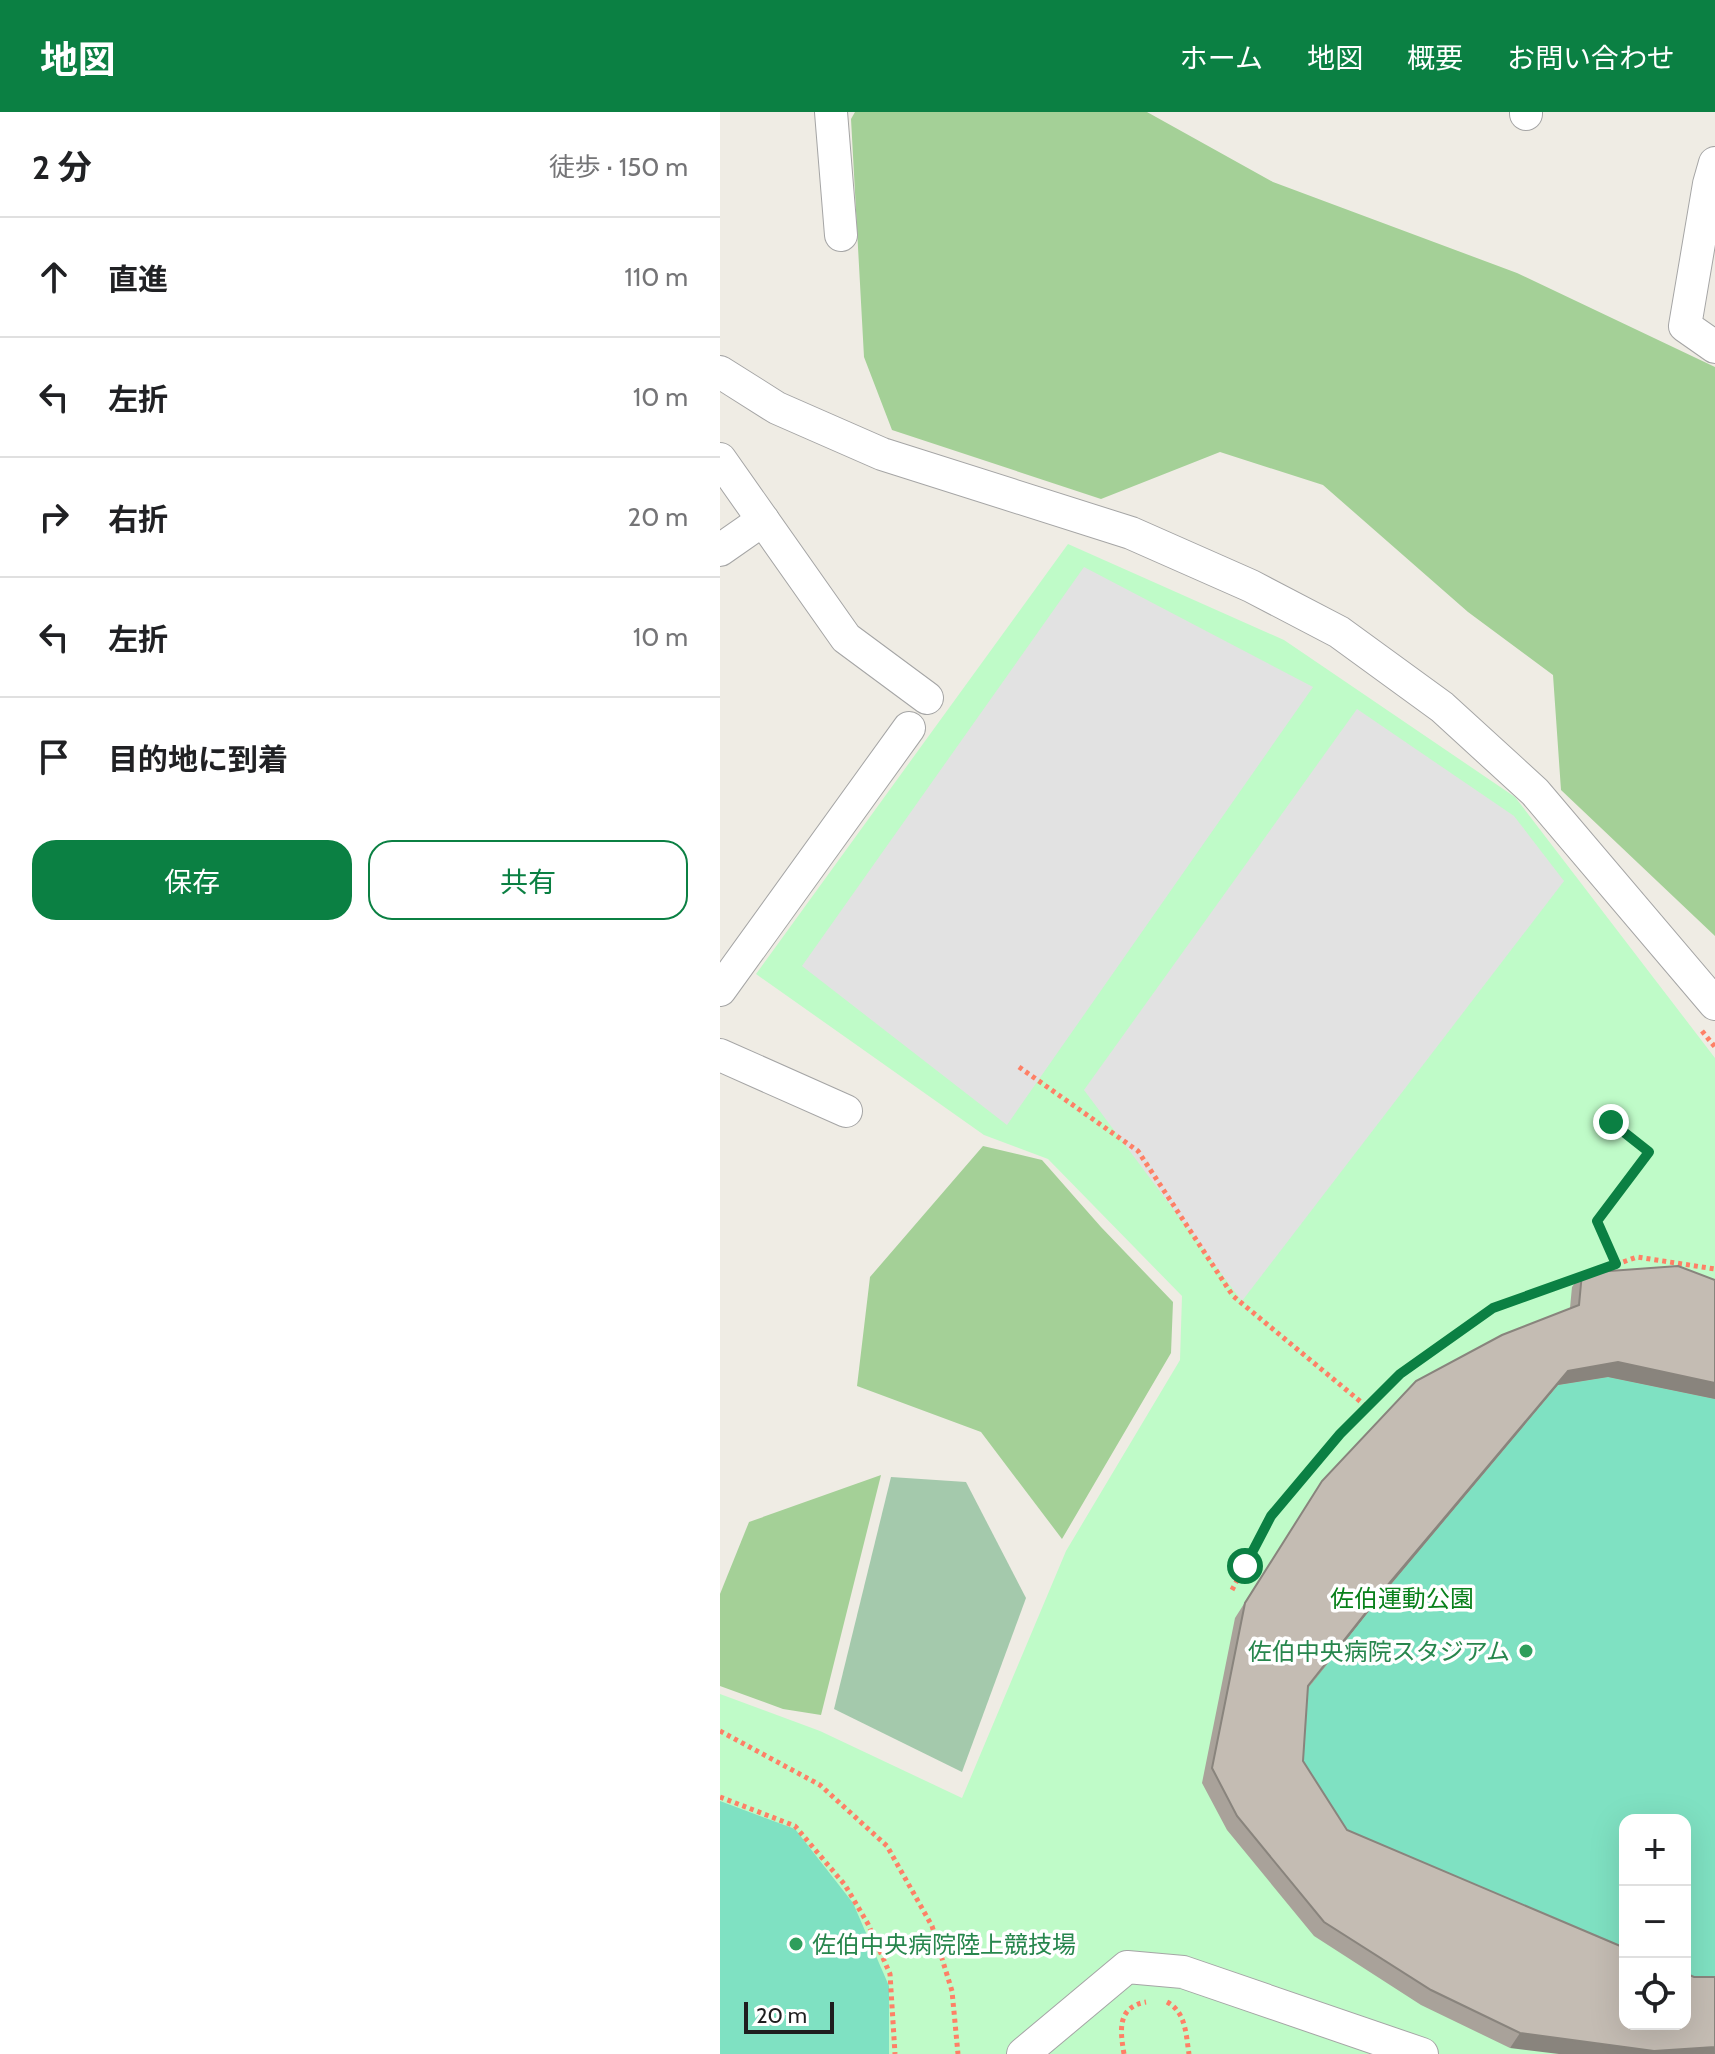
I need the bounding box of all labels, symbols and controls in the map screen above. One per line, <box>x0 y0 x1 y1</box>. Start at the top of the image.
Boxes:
text: 地図 <box>40 36 116 83</box>
text: ホーム <box>1180 41 1263 75</box>
text: 地図 <box>1307 41 1363 75</box>
text: 概要 <box>1407 41 1463 75</box>
text: お問い合わせ <box>1507 41 1675 75</box>
text: 2 分 <box>32 146 92 188</box>
text: 徒歩 · 150 m <box>549 151 688 183</box>
icon: ahead <box>32 255 76 299</box>
text: 直進 <box>108 261 168 298</box>
text: 110 m <box>624 261 688 293</box>
icon: left <box>32 375 76 419</box>
text: 左折 <box>108 381 168 418</box>
text: 10 m <box>633 381 688 413</box>
icon: right <box>32 495 76 539</box>
text: 右折 <box>108 501 168 538</box>
text: 20 m <box>628 501 688 533</box>
icon: left <box>32 615 76 659</box>
text: 左折 <box>108 621 168 658</box>
text: 10 m <box>633 621 688 653</box>
icon: arrive <box>32 735 76 779</box>
text: 目的地に到着 <box>108 741 288 778</box>
button: 保存 <box>32 840 352 920</box>
button: 共有 <box>368 840 688 920</box>
route end <box>1593 1104 1629 1140</box>
route start <box>1227 1548 1263 1584</box>
park label: 佐伯運動公園 <box>1330 1584 1474 1613</box>
place label: 佐伯中央病院スタジアム <box>1248 1637 1510 1666</box>
marker: 佐伯中央病院スタジアム <box>1517 1642 1535 1660</box>
map controls <box>1619 1814 1691 2030</box>
button: + <box>1619 1814 1691 1886</box>
button: − <box>1619 1886 1691 1958</box>
place label: 佐伯中央病院陸上競技場 <box>812 1930 1076 1959</box>
marker: 佐伯中央病院陸上競技場 <box>787 1935 805 1953</box>
button: locate <box>1619 1958 1691 2030</box>
scale bar <box>744 1998 834 2034</box>
text: 20 m <box>756 2002 807 2029</box>

